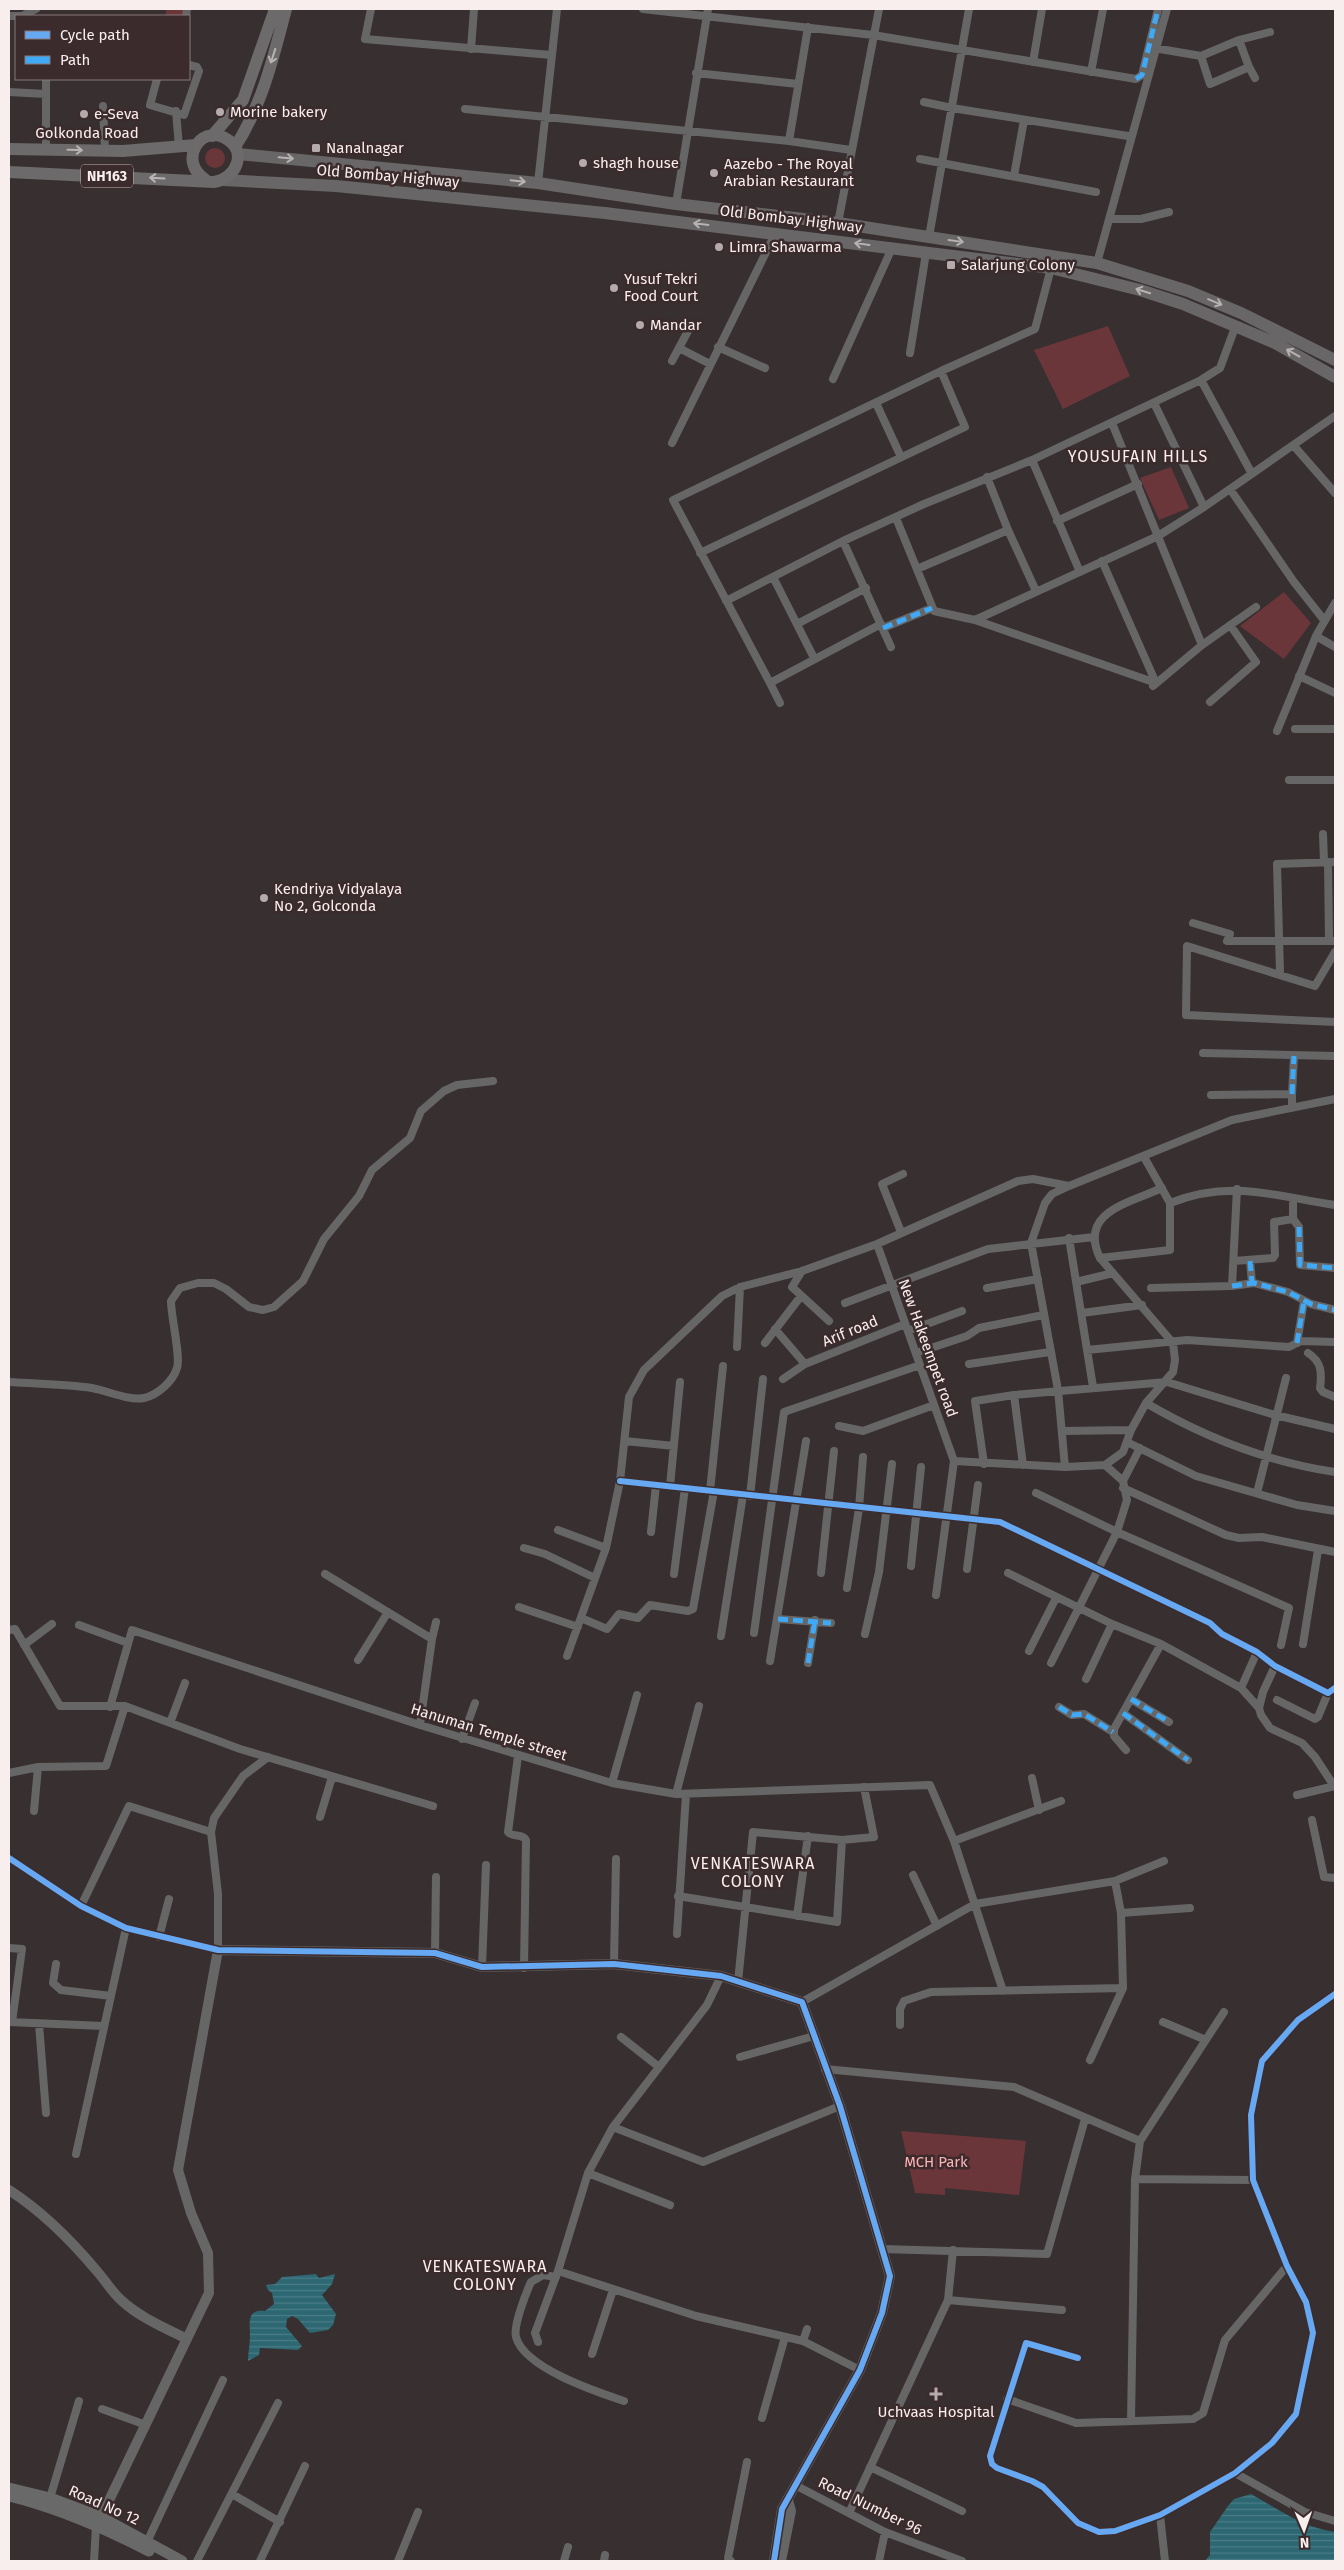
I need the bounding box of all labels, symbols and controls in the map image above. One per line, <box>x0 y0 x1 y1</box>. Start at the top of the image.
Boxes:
legend <box>15 15 190 80</box>
text: Cycle path <box>60 26 130 44</box>
one-way arrow <box>268 48 278 64</box>
text: Path <box>60 51 90 69</box>
place label: Morine bakery <box>230 103 328 121</box>
place label: e-Seva <box>94 105 139 123</box>
marker: Morine bakery <box>214 106 226 118</box>
marker: e-Seva <box>78 108 90 120</box>
street label: Golkonda Road <box>35 124 139 142</box>
place label: Nanalnagar <box>326 139 404 157</box>
marker: Nanalnagar <box>310 142 322 154</box>
one-way arrow <box>67 146 83 155</box>
one-way arrow <box>278 153 294 163</box>
place label: shagh house <box>593 154 679 172</box>
place label: Aazebo - The Royal Arabian Restaurant <box>724 155 855 190</box>
marker: shagh house <box>577 157 589 169</box>
street label: Old Bombay Highway <box>316 161 461 191</box>
road number: NH163 <box>81 165 133 188</box>
marker: Aazebo - The Royal Arabian Restaurant <box>708 167 720 179</box>
one-way arrow <box>150 173 166 183</box>
one-way arrow <box>509 176 525 186</box>
street label: Old Bombay Highway <box>719 201 864 237</box>
one-way arrow <box>693 219 709 229</box>
one-way arrow <box>948 236 964 246</box>
place label: Limra Shawarma <box>729 238 842 256</box>
one-way arrow <box>854 239 870 249</box>
marker: Limra Shawarma <box>713 241 725 253</box>
place label: Salarjung Colony <box>961 256 1075 274</box>
marker: Salarjung Colony <box>945 259 957 271</box>
place label: Yusuf Tekri Food Court <box>624 270 699 305</box>
marker: Yusuf Tekri Food Court <box>608 282 620 294</box>
one-way arrow <box>1135 286 1151 296</box>
one-way arrow <box>1207 298 1222 307</box>
place label: Mandar <box>650 316 702 334</box>
marker: Mandar <box>634 319 646 331</box>
one-way arrow <box>1285 348 1300 358</box>
district label: YOUSUFAIN HILLS <box>1068 447 1208 466</box>
place label: Kendriya Vidyalaya No 2, Golconda <box>274 880 402 915</box>
marker: Kendriya Vidyalaya No 2, Golconda <box>258 892 270 904</box>
street label: New Hakeempet road <box>895 1276 961 1420</box>
street label: Arif road <box>819 1312 881 1350</box>
street label: Hanuman Temple street <box>409 1700 570 1765</box>
district label: VENKATESWARA COLONY <box>691 1854 815 1891</box>
park label: MCH Park <box>904 2153 968 2171</box>
district label: VENKATESWARA COLONY <box>423 2257 547 2294</box>
marker: Uchvaas Hospital <box>929 2387 943 2401</box>
place label: Uchvaas Hospital <box>878 2403 995 2421</box>
street label: Road Number 96 <box>815 2473 925 2539</box>
street label: Road No 12 <box>66 2481 142 2529</box>
north arrow <box>1279 2505 1329 2555</box>
text: N <box>1299 2534 1309 2551</box>

